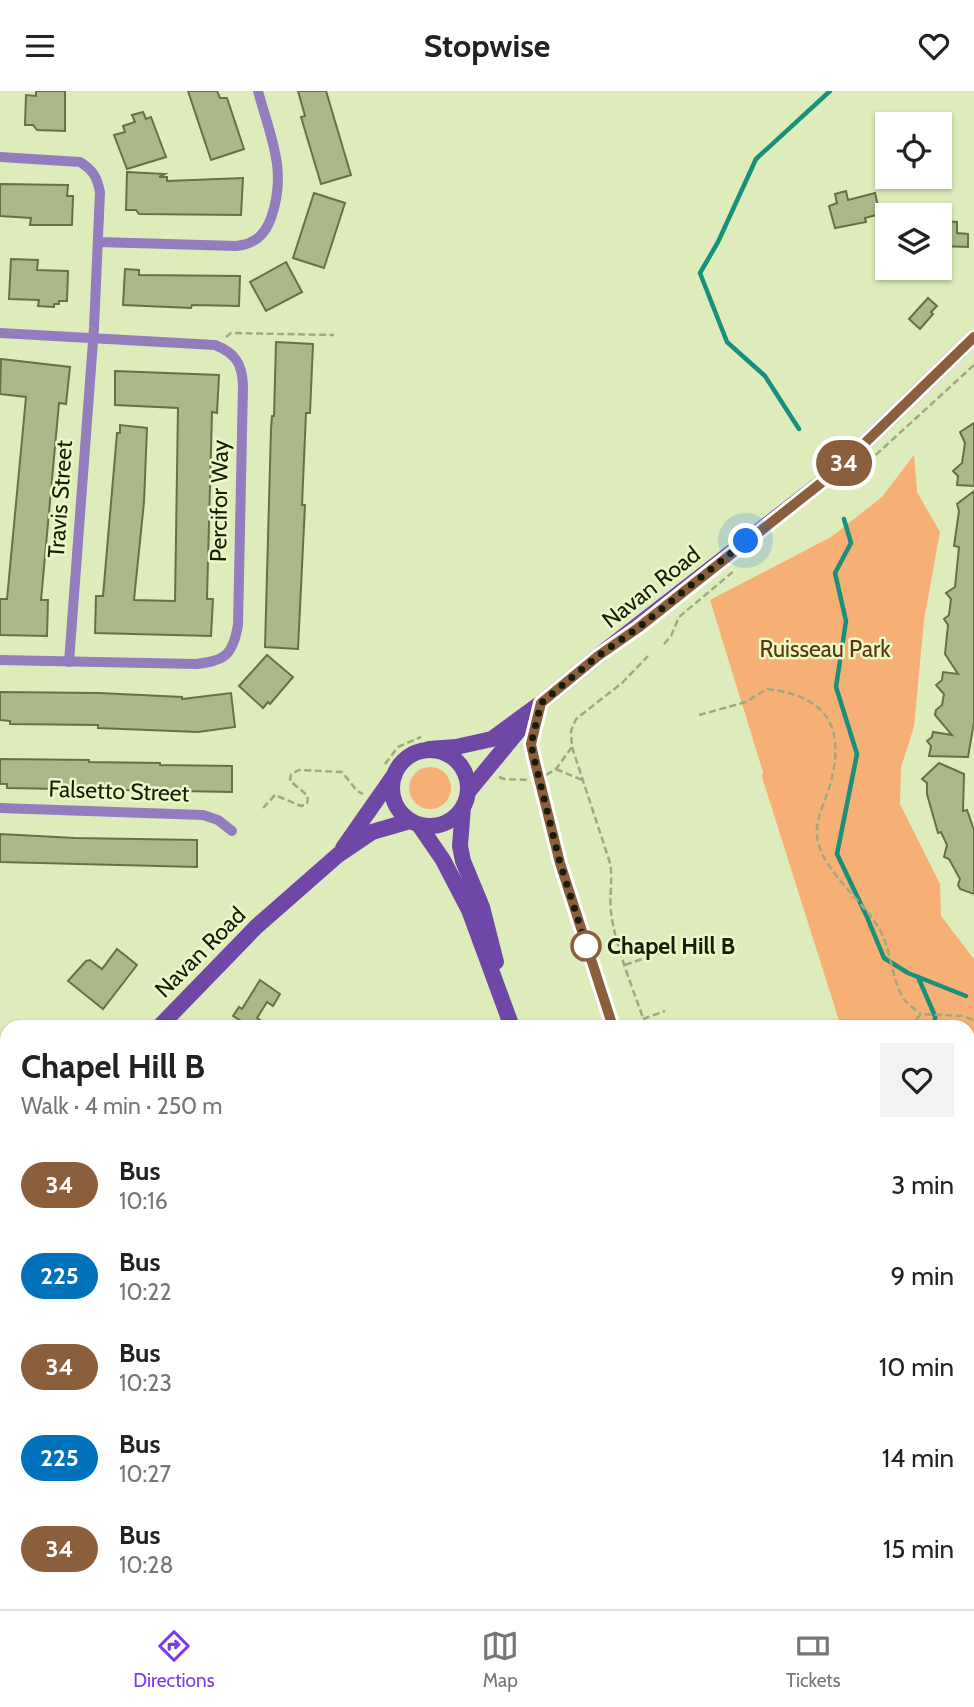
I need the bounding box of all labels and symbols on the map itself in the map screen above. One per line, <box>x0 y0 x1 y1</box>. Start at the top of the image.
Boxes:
street label: Travis Street <box>42 439 78 559</box>
street label: Percifor Way <box>204 439 234 562</box>
line badge: 34 <box>812 440 876 486</box>
your location <box>728 523 763 558</box>
street label: Navan Road <box>596 540 706 634</box>
park label: Ruisseau Park <box>759 635 891 663</box>
street label: Falsetto Street <box>48 775 190 807</box>
street label: Navan Road <box>149 901 251 1003</box>
marker: Chapel Hill B <box>571 931 601 961</box>
place label: Chapel Hill B <box>607 932 735 960</box>

